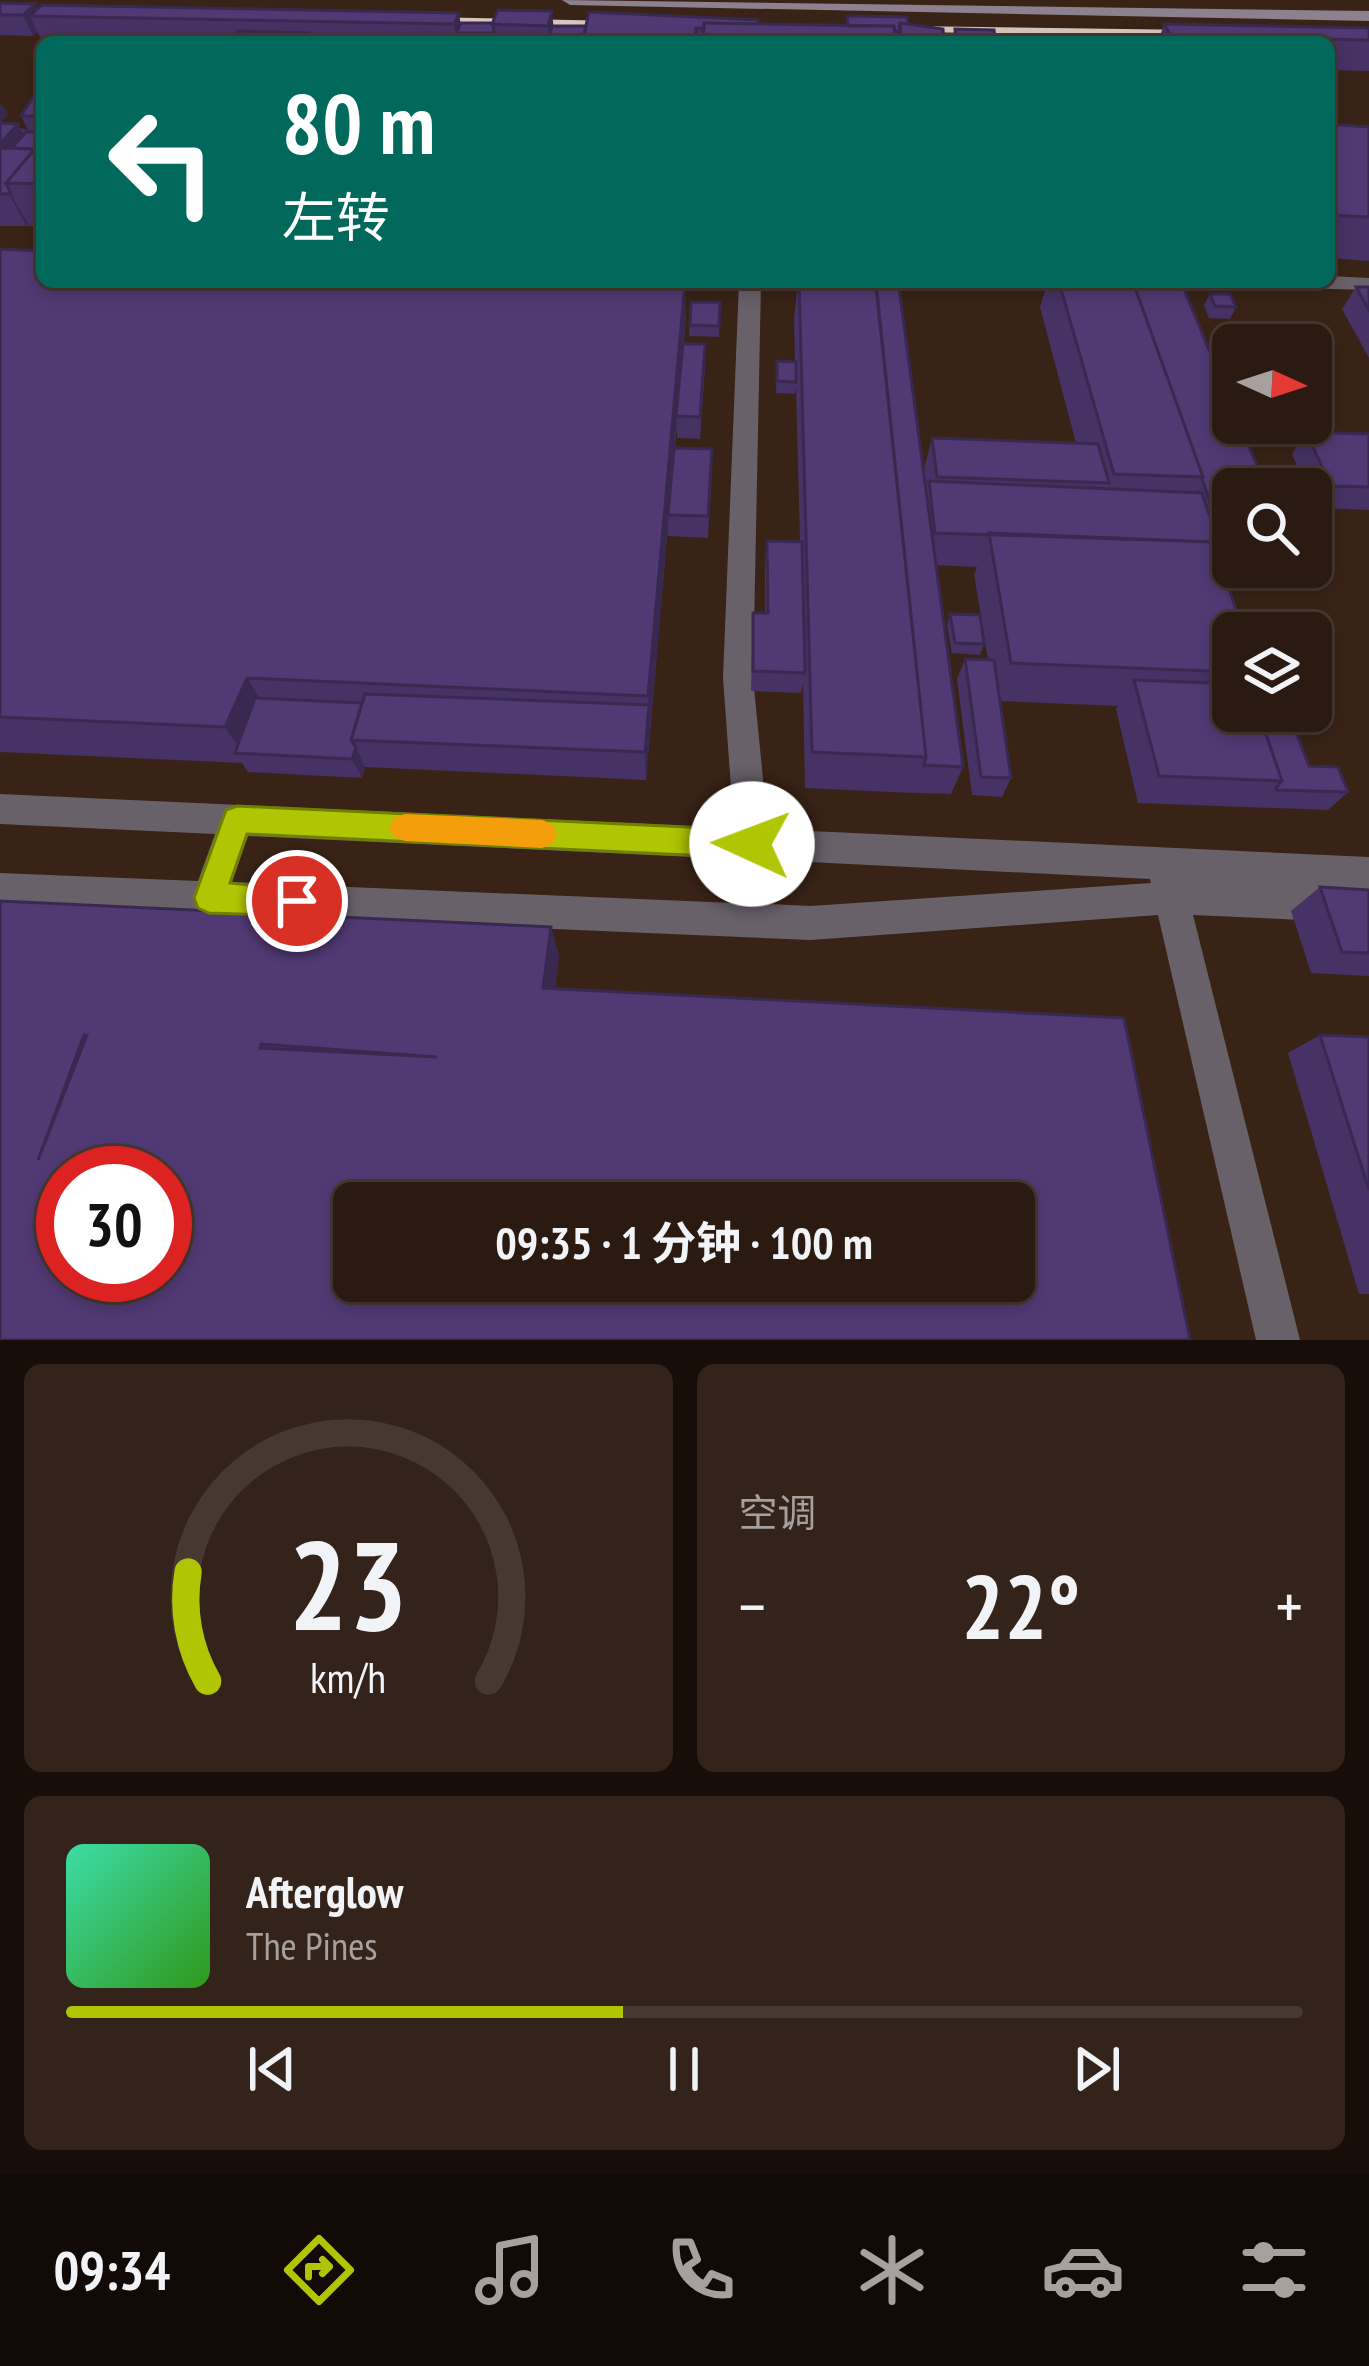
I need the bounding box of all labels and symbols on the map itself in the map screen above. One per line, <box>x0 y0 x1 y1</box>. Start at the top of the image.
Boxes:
north arrow <box>1212 324 1332 444</box>
position arrow <box>689 781 815 907</box>
pin <box>246 850 348 952</box>
speed limit sign: 30 <box>36 1146 192 1302</box>

